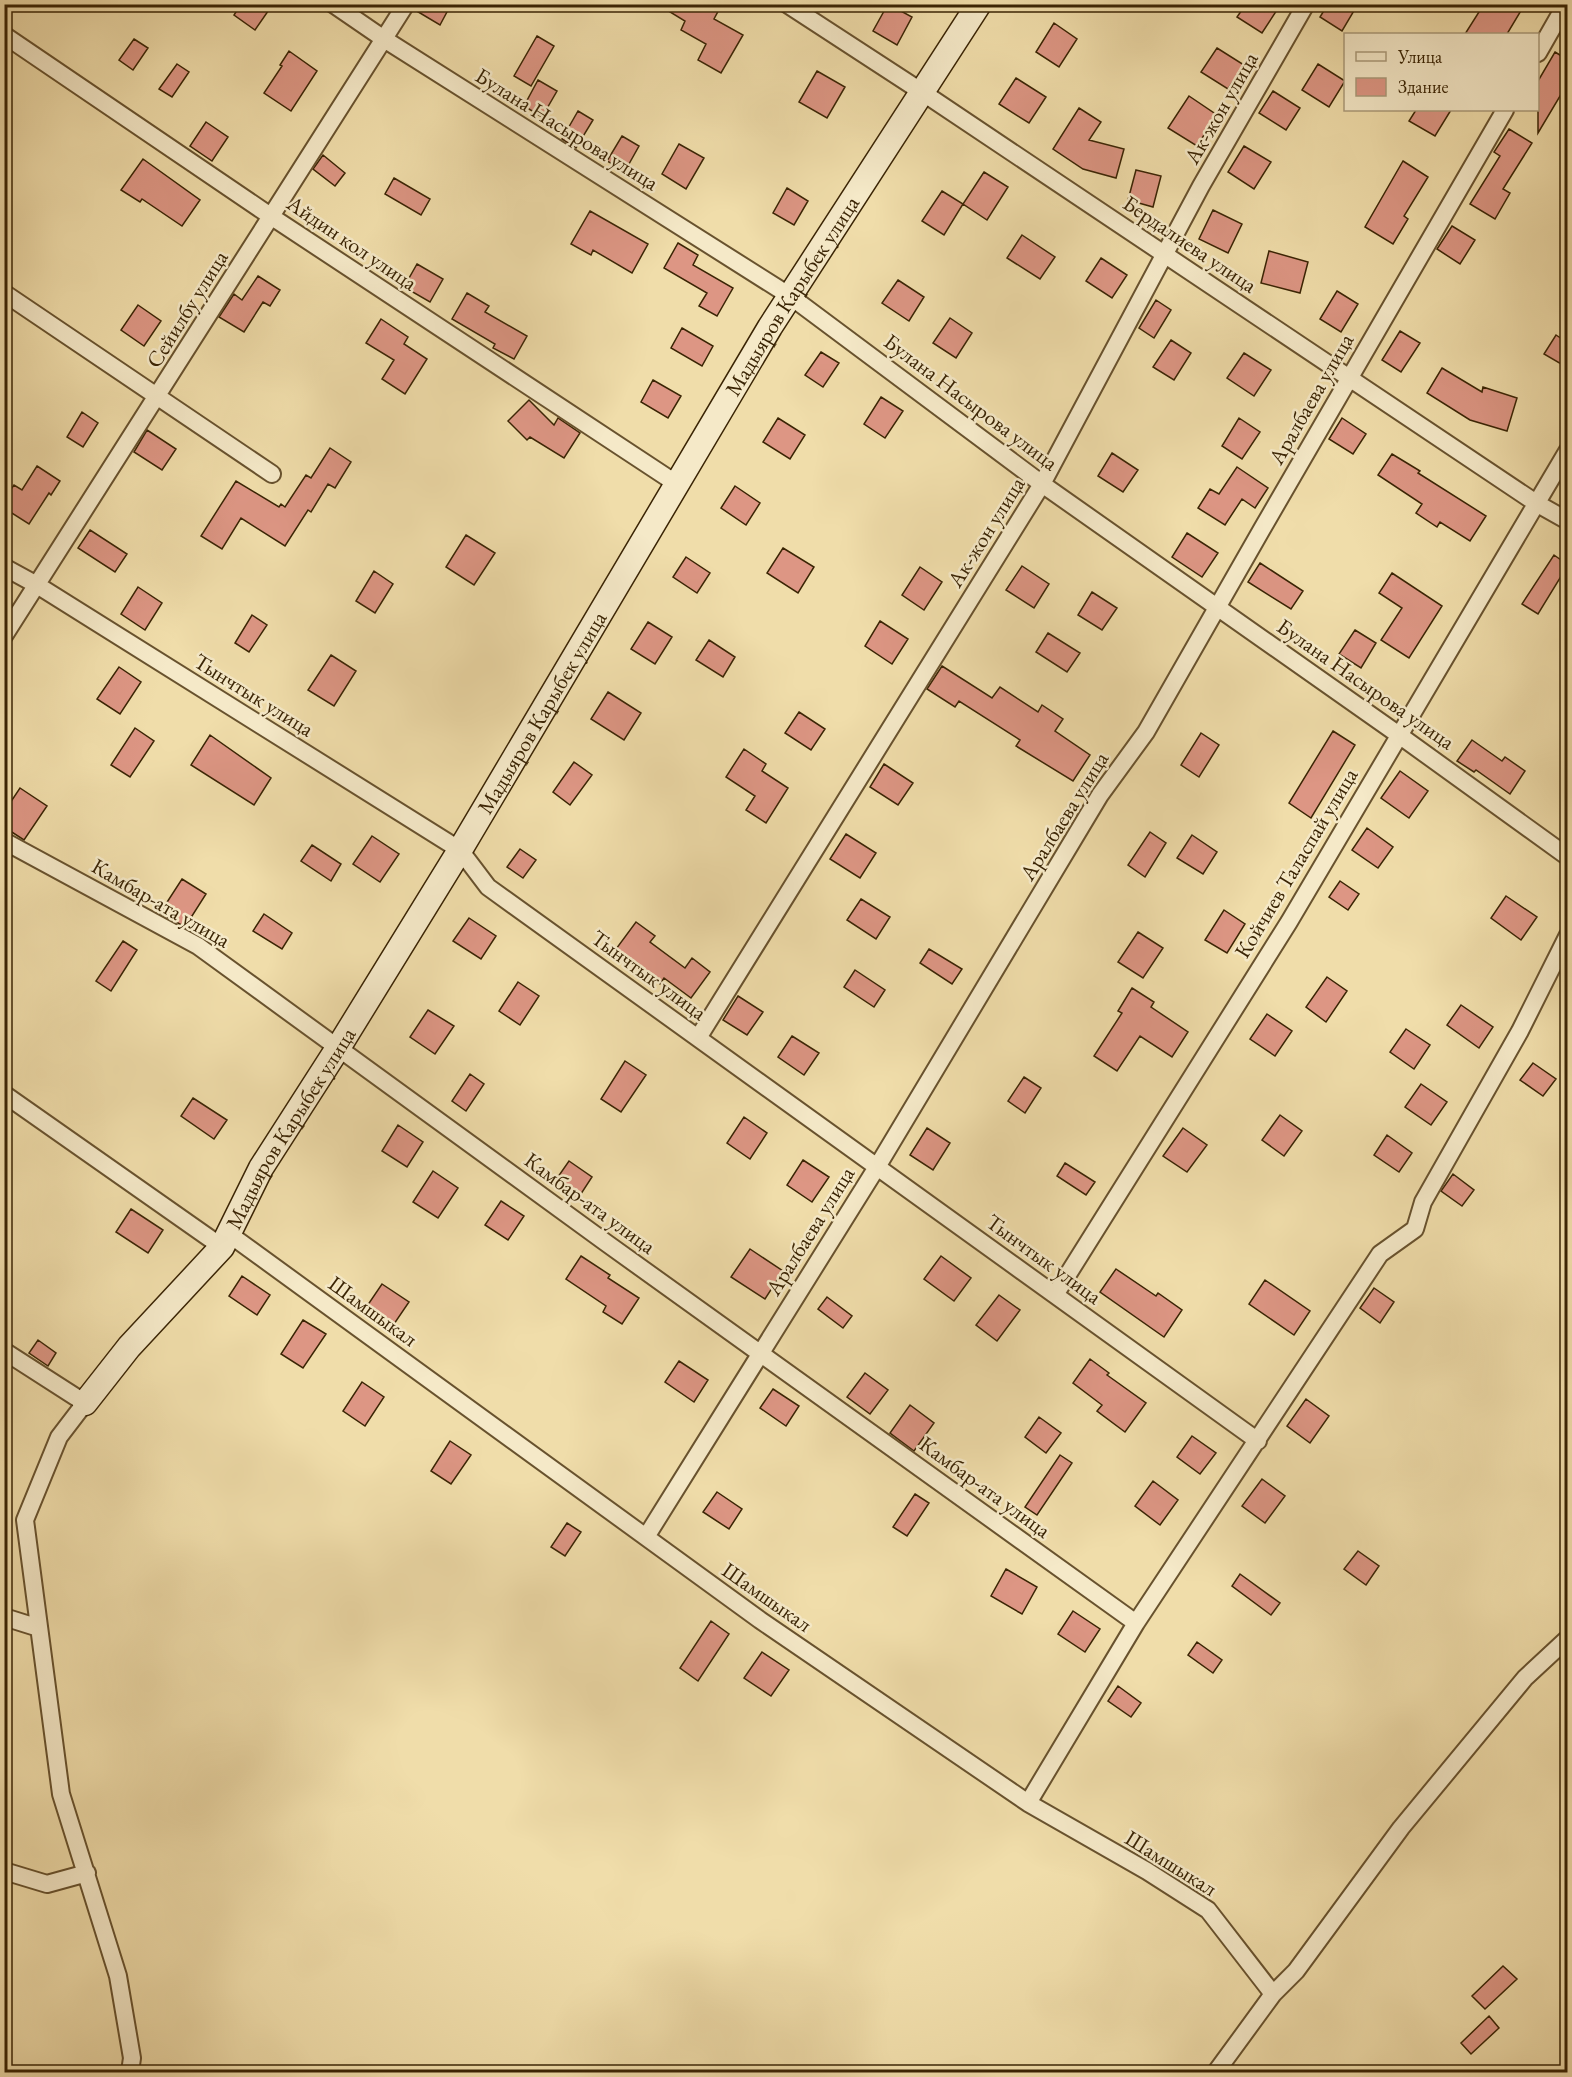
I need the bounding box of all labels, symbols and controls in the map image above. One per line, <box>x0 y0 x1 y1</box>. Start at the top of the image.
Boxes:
legend <box>1344 33 1539 111</box>
text: Улица <box>1397 45 1443 68</box>
street label: Ак-жон улица <box>1177 46 1265 170</box>
street label: Булана Насырова улица <box>470 61 664 197</box>
text: Здание <box>1398 75 1448 98</box>
street label: Айдин кол улица <box>280 188 423 297</box>
street label: Бердалиева улица <box>1117 188 1263 300</box>
street label: Мадыяров Карыбек улица <box>718 190 866 401</box>
street label: Сейилбу улица <box>139 245 235 373</box>
street label: Булана Насырова улица <box>878 327 1064 477</box>
street label: Аралбаева улица <box>1261 328 1360 471</box>
street label: Ак-жон улица <box>940 471 1031 593</box>
street label: Мадыяров Карыбек улица <box>470 605 613 819</box>
street label: Булана Насырова улица <box>1271 612 1461 756</box>
street label: Тынчтык улица <box>189 647 320 743</box>
street label: Аралбаева улица <box>1012 746 1115 887</box>
street label: Койчиев Таласпай улица <box>1228 762 1364 963</box>
street label: Камбар-ата улица <box>86 852 236 955</box>
street label: Тынчтык улица <box>585 923 713 1027</box>
street label: Мадыяров Карыбек улица <box>219 1021 362 1234</box>
street label: Камбар-ата улица <box>519 1146 662 1261</box>
street label: Аралбаева улица <box>758 1161 861 1302</box>
street label: Тынчтык улица <box>980 1207 1108 1311</box>
street label: Шамшыкал <box>323 1269 424 1353</box>
street label: Камбар-ата улица <box>914 1430 1057 1545</box>
street label: Шамшыкал <box>716 1555 818 1639</box>
street label: Шамшыкал <box>1119 1823 1223 1903</box>

